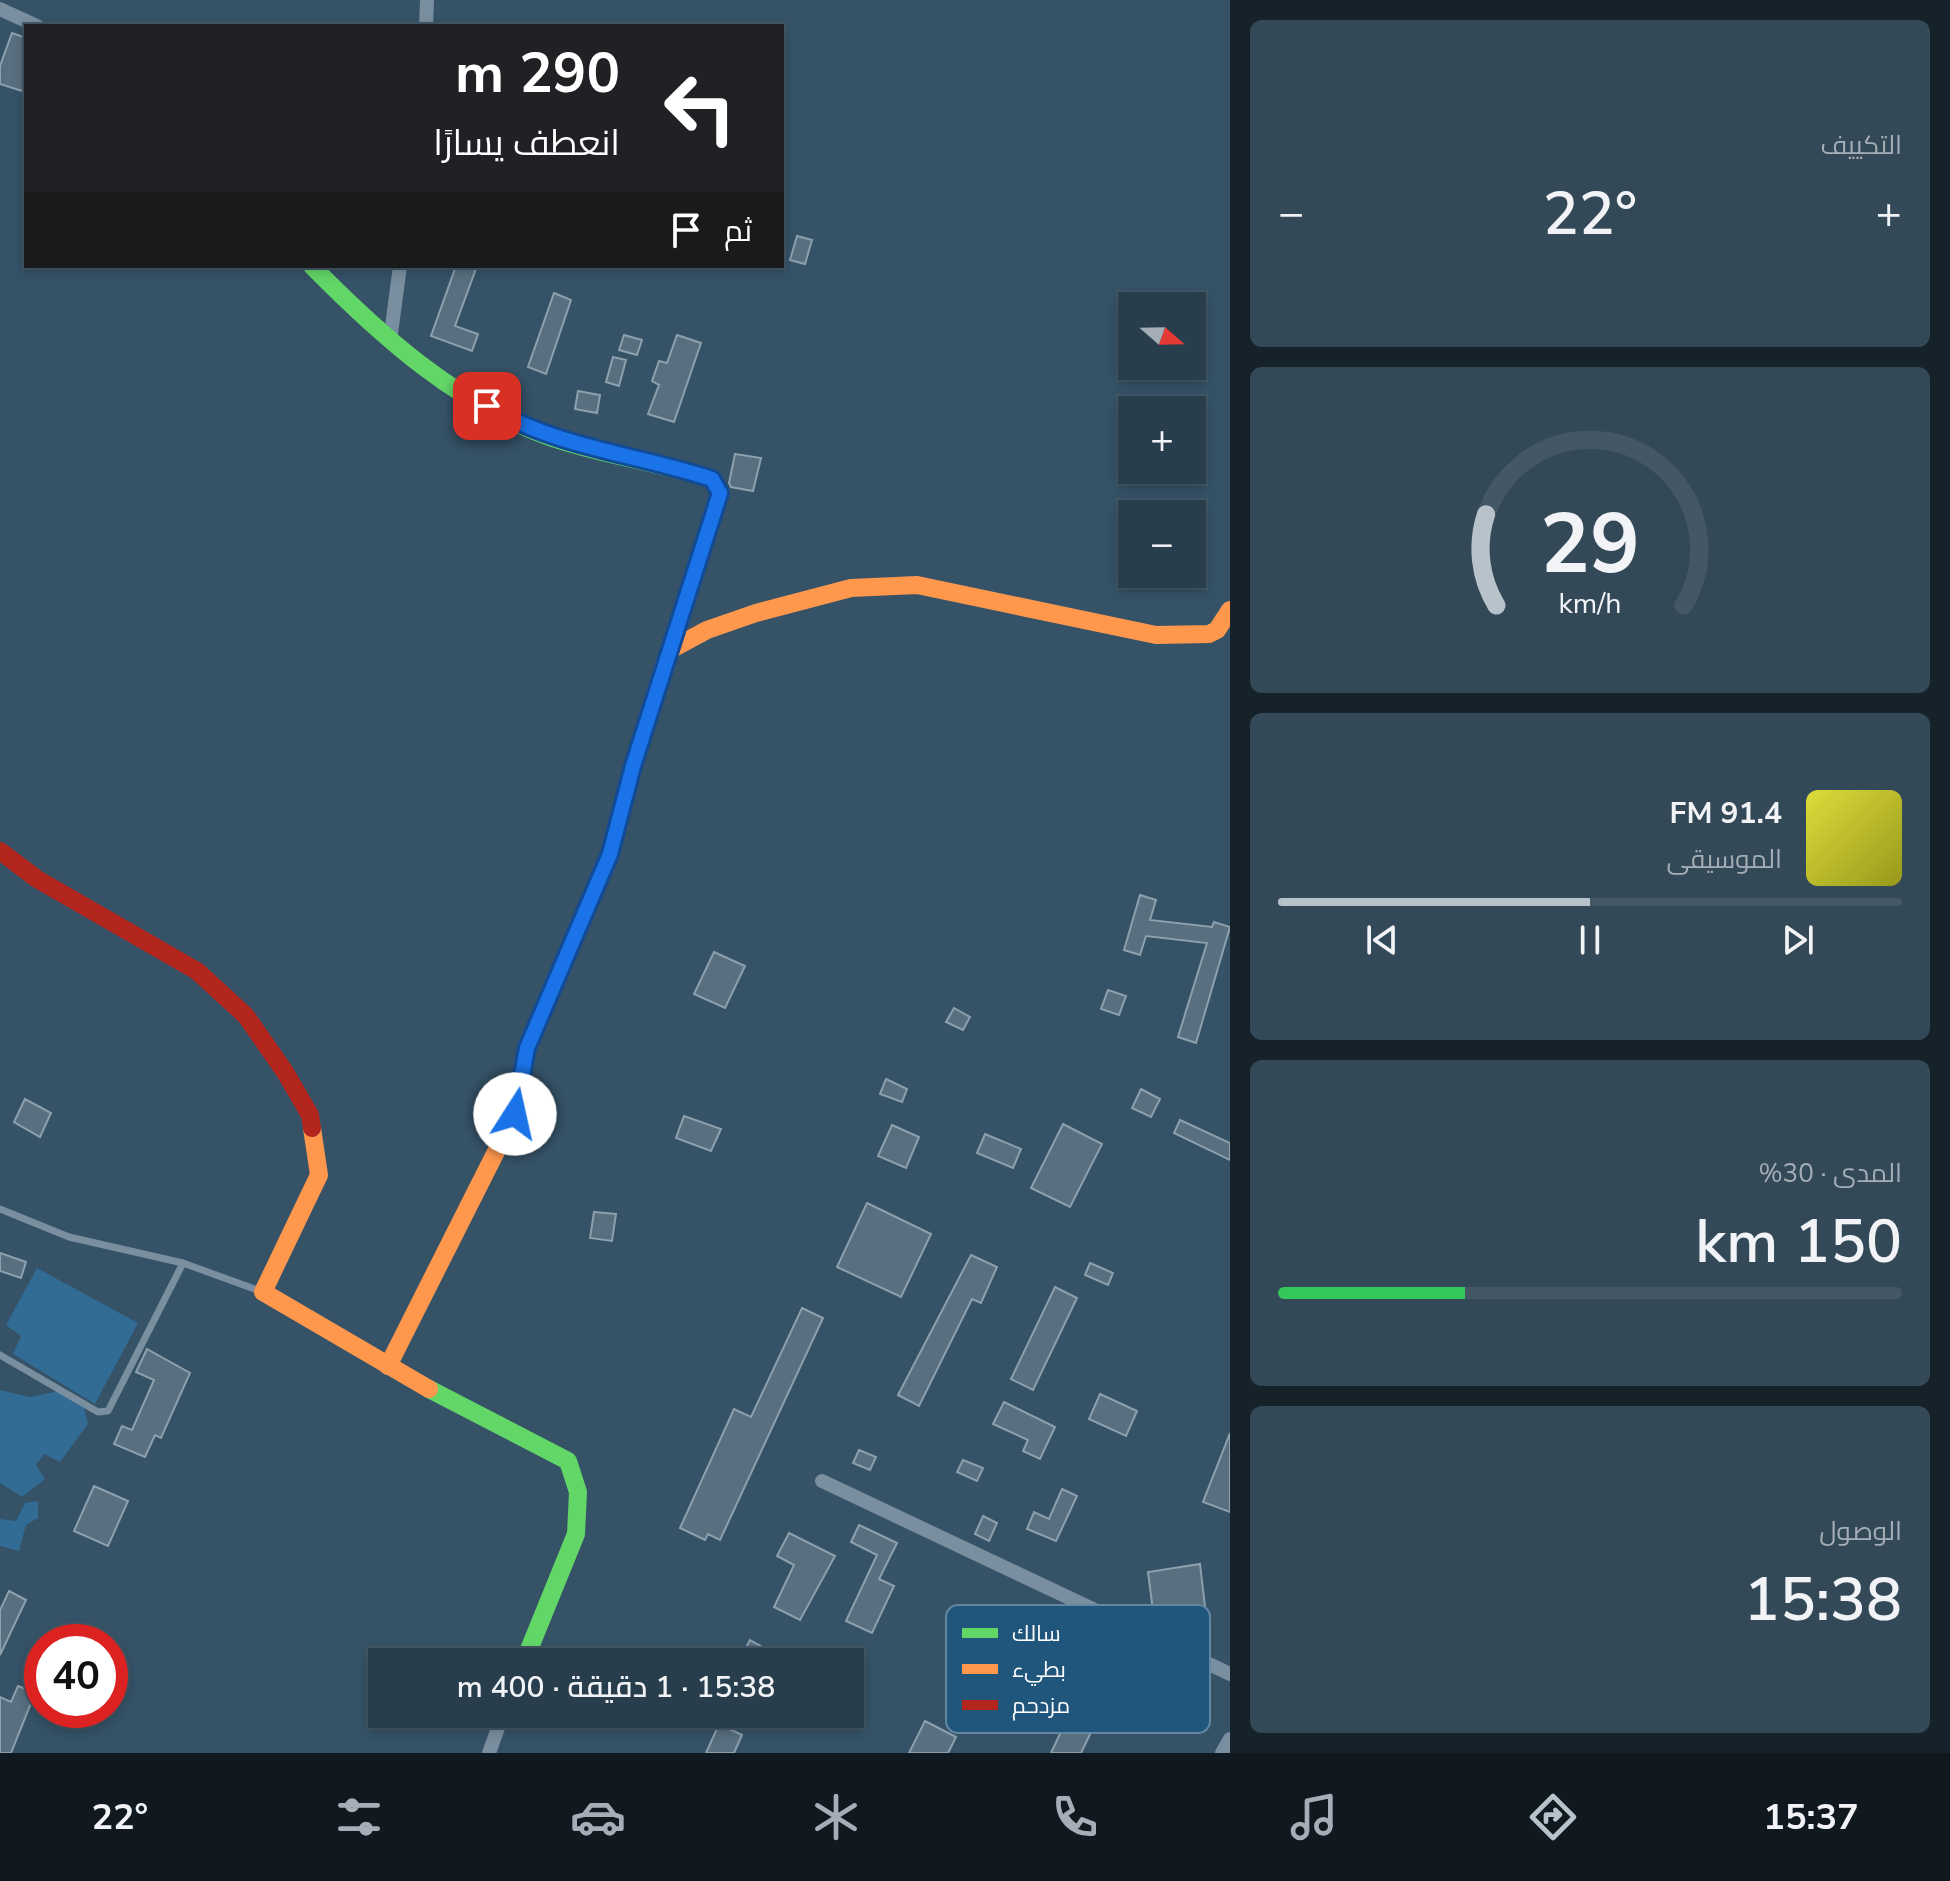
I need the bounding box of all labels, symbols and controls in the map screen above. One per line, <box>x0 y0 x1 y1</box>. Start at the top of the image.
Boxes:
text: 290 m <box>455 35 620 112</box>
icon: left <box>648 56 752 160</box>
text: انعطف يسارًا <box>433 119 620 168</box>
text: التكييف <box>1820 128 1902 163</box>
text: 22° <box>1543 173 1637 255</box>
text: − <box>1278 184 1304 244</box>
text: + <box>1876 184 1902 244</box>
icon: arrive <box>664 208 708 252</box>
text: ثم <box>724 211 752 252</box>
north arrow <box>1118 292 1206 380</box>
map controls <box>1118 292 1206 588</box>
pin <box>453 372 521 440</box>
icon: arrive <box>465 384 509 428</box>
button: + <box>1118 396 1206 484</box>
text: 29 <box>1540 487 1640 600</box>
button: − <box>1118 500 1206 588</box>
text: km/h <box>1559 584 1621 623</box>
text: 91.4 FM <box>1670 793 1782 834</box>
text: الموسيقى <box>1667 842 1782 877</box>
icon: previous <box>1360 918 1404 962</box>
icon: pause <box>1568 918 1612 962</box>
icon: next <box>1776 918 1820 962</box>
position arrow <box>473 1072 557 1156</box>
text: المدى · 30% <box>1758 1156 1902 1191</box>
text: 150 km <box>1695 1201 1902 1283</box>
text: الوصول <box>1819 1514 1902 1549</box>
text: 15:38 <box>1744 1559 1902 1641</box>
legend <box>946 1605 1210 1733</box>
text: سالك <box>1012 1619 1061 1649</box>
speed limit sign: 40 <box>24 1624 128 1728</box>
text: بطيء <box>1012 1655 1066 1686</box>
text: 15:38 · 1 دقيقة · 400 m <box>457 1667 775 1708</box>
text: مزدحم <box>1012 1691 1070 1721</box>
icon: filters <box>331 1789 387 1845</box>
icon: car <box>570 1789 626 1845</box>
icon: climate <box>808 1789 864 1845</box>
icon: phone <box>1047 1789 1103 1845</box>
icon: music <box>1286 1789 1342 1845</box>
icon: directions <box>1525 1789 1581 1845</box>
text: 22° <box>91 1793 148 1842</box>
text: 15:37 <box>1763 1793 1859 1842</box>

